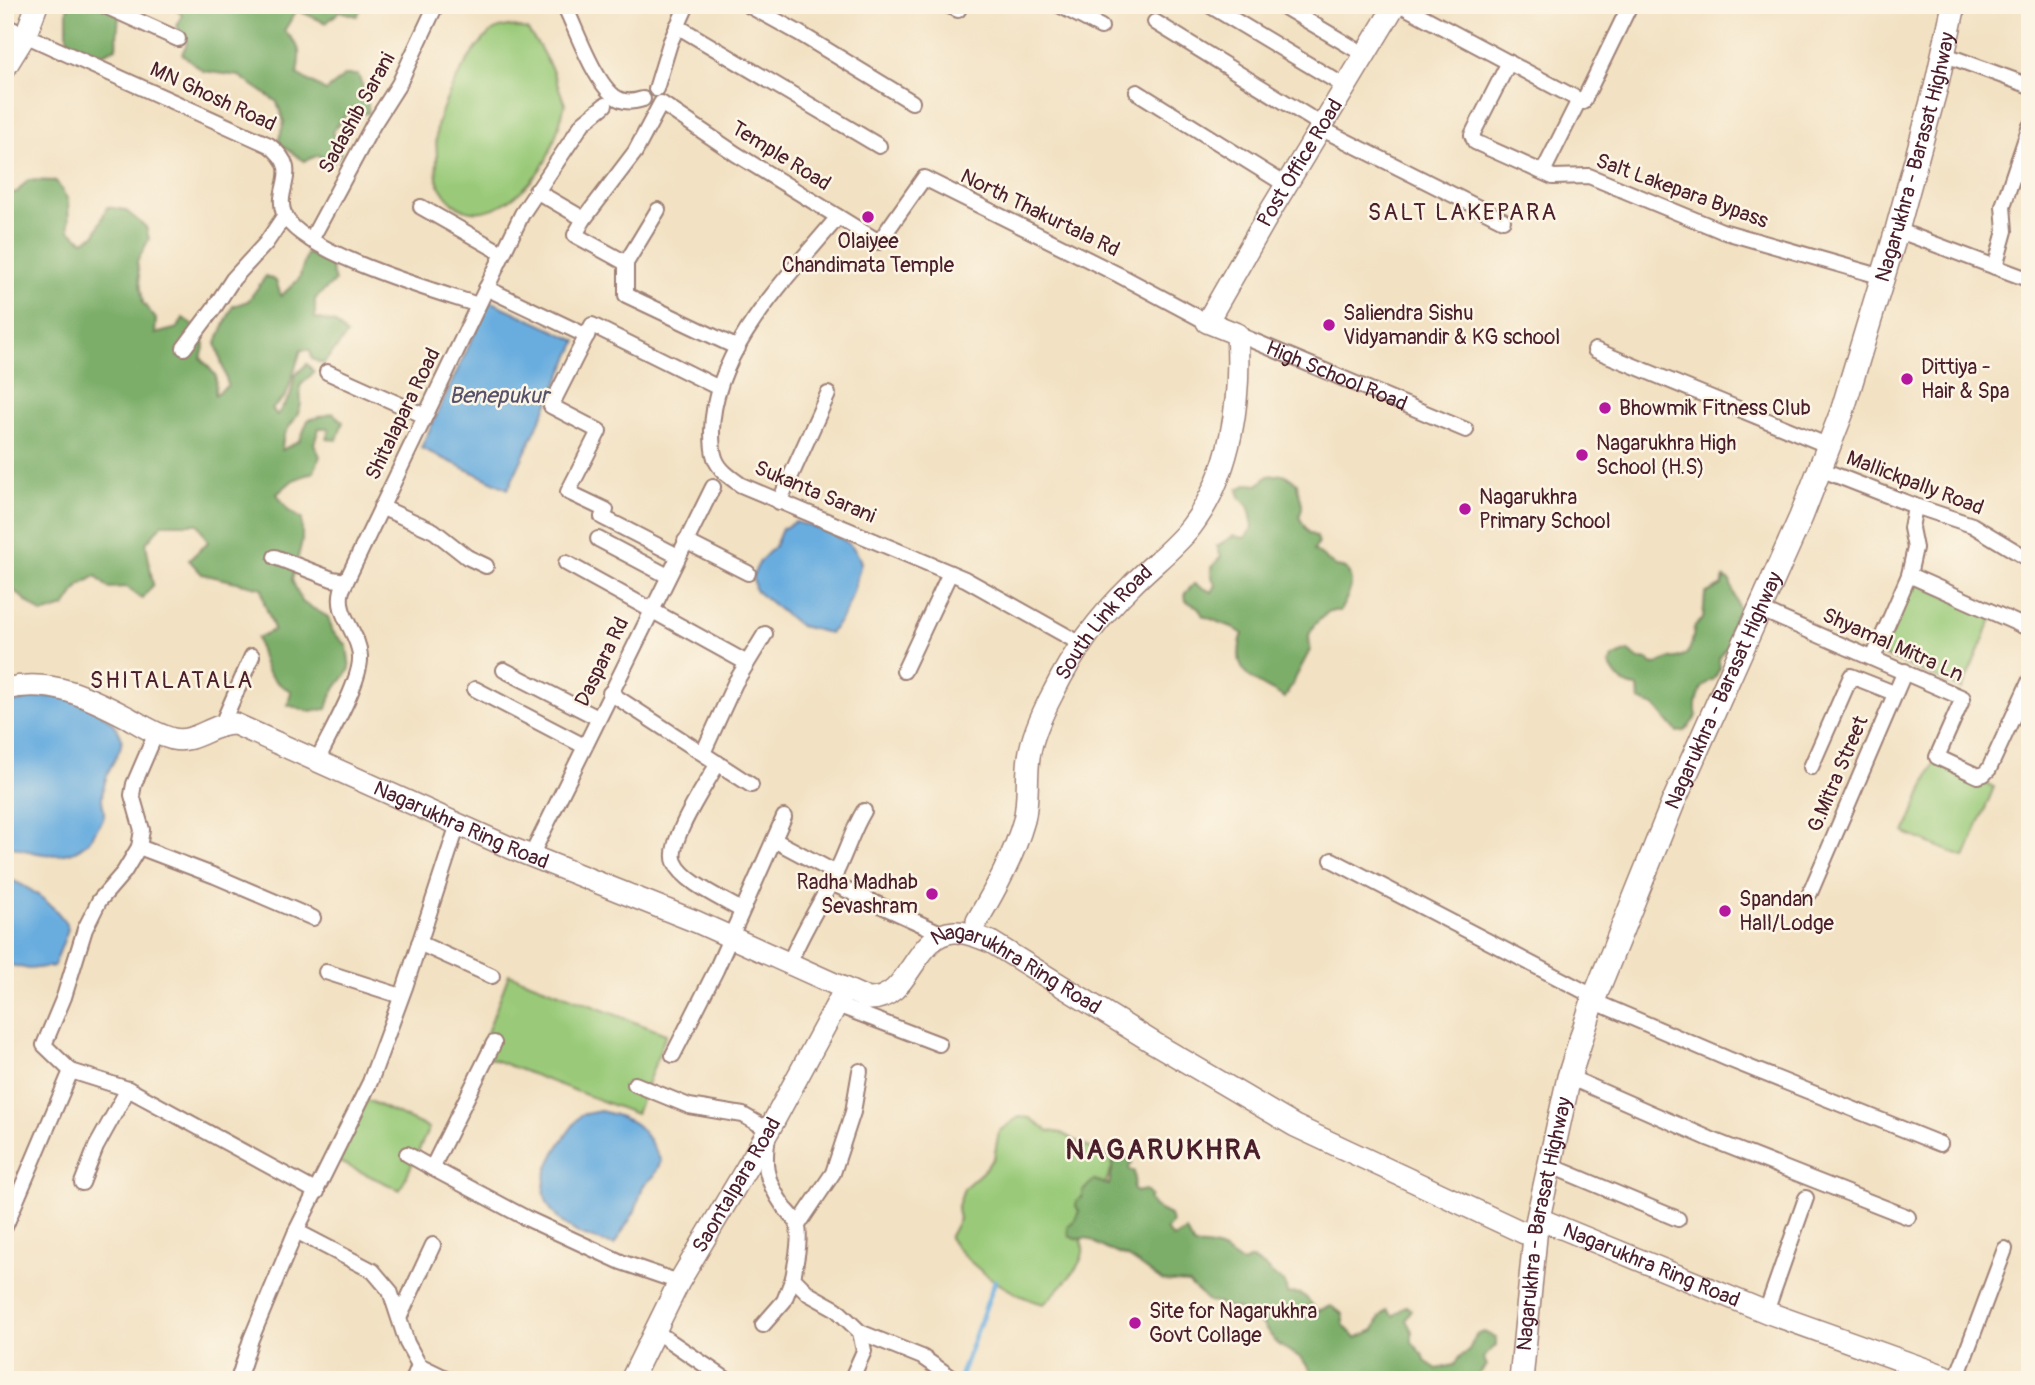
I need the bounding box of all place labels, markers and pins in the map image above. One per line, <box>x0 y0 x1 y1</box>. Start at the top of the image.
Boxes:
marker: Olaiyee Chandimata Temple <box>860 209 876 225</box>
place label: Olaiyee Chandimata Temple <box>782 228 955 279</box>
place label: Saliendra Sishu Vidyamandir & KG school <box>1343 300 1560 351</box>
marker: Saliendra Sishu Vidyamandir & KG school <box>1321 317 1337 333</box>
place label: Dittiya - Hair & Spa <box>1921 354 2009 405</box>
marker: Dittiya - Hair & Spa <box>1899 371 1915 387</box>
place label: Bhowmik Fitness Club <box>1619 395 1811 422</box>
marker: Bhowmik Fitness Club <box>1597 400 1613 416</box>
place label: Nagarukhra High School (H.S) <box>1596 430 1736 481</box>
marker: Nagarukhra High School (H.S) <box>1574 447 1590 463</box>
place label: Nagarukhra Primary School <box>1479 484 1611 535</box>
marker: Nagarukhra Primary School <box>1457 501 1473 517</box>
place label: Radha Madhab Sevashram <box>797 869 918 920</box>
marker: Radha Madhab Sevashram <box>924 886 940 902</box>
place label: Spandan Hall/Lodge <box>1739 886 1834 937</box>
marker: Spandan Hall/Lodge <box>1717 903 1733 919</box>
place label: Site for Nagarukhra Govt Collage <box>1149 1298 1317 1349</box>
marker: Site for Nagarukhra Govt Collage <box>1127 1315 1143 1331</box>

